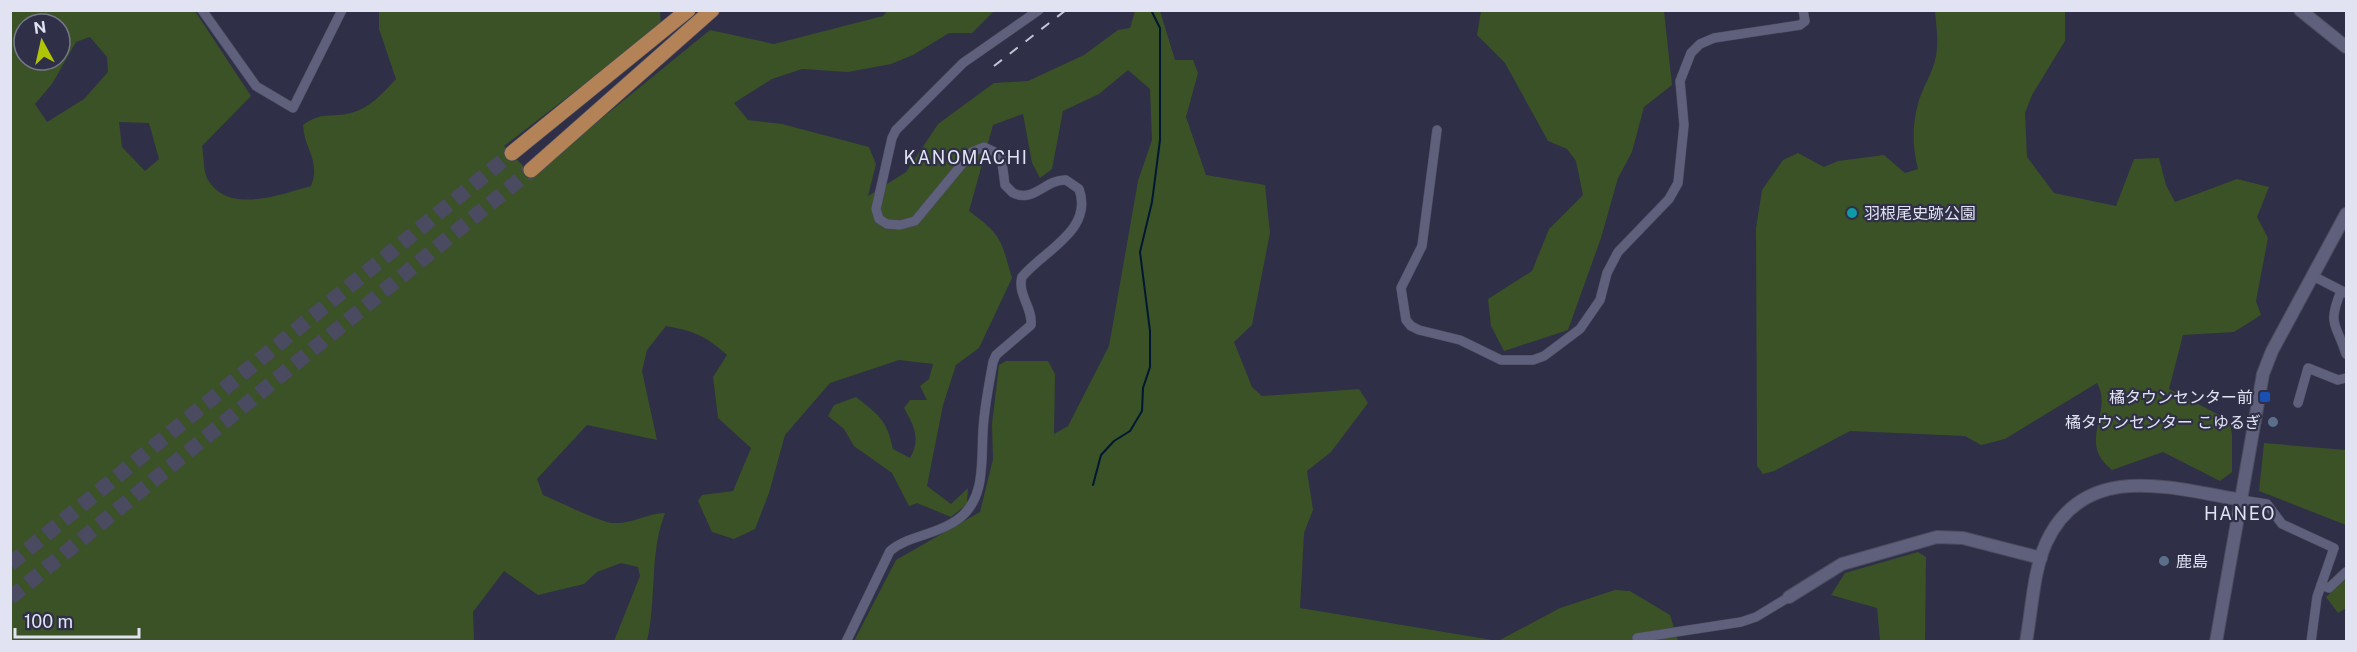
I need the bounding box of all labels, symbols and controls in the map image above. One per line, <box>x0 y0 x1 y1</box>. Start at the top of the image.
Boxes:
north arrow <box>12 12 72 72</box>
text: N <box>32 17 48 38</box>
district label: KANOMACHI <box>904 147 1028 168</box>
place label: 羽根尾史跡公園 <box>1864 204 1976 223</box>
marker: 羽根尾史跡公園 <box>1845 206 1859 220</box>
place label: 橘タウンセンター前 <box>2109 388 2253 407</box>
marker: 橘タウンセンター前 <box>2258 390 2272 404</box>
place label: 橘タウンセンター こゆるぎ <box>2065 413 2261 432</box>
marker: 橘タウンセンター こゆるぎ <box>2266 415 2280 429</box>
district label: HANEO <box>2204 503 2276 524</box>
place label: 鹿島 <box>2176 552 2208 571</box>
marker: 鹿島 <box>2157 554 2171 568</box>
scale bar <box>15 601 140 639</box>
text: 100 m <box>24 611 73 632</box>

